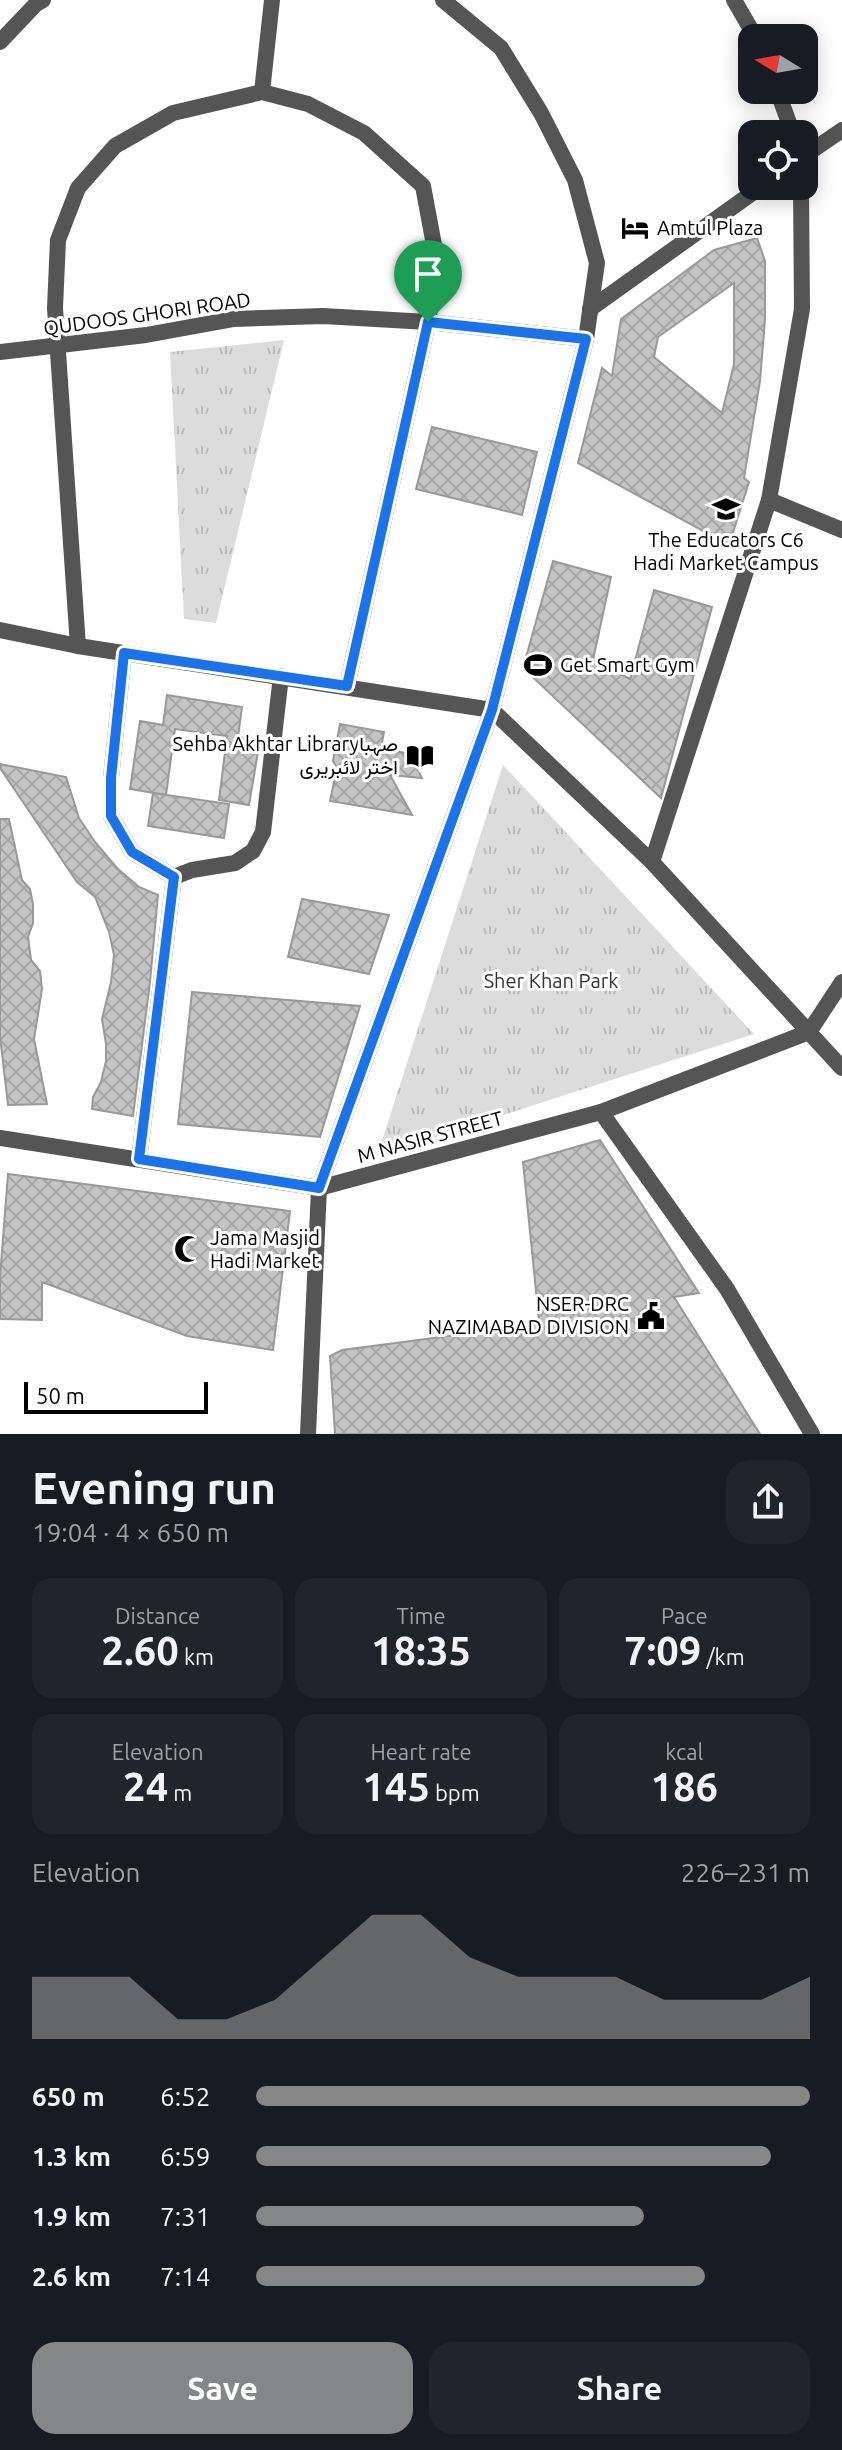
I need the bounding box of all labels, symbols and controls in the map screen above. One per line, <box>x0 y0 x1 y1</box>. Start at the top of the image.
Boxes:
north arrow <box>738 24 818 104</box>
map controls <box>738 24 818 200</box>
button: locate <box>738 120 818 200</box>
hotel icon: Amtul Plaza <box>620 213 650 243</box>
place label: Amtul Plaza <box>657 216 763 239</box>
pin <box>394 240 462 322</box>
icon: arrive <box>406 252 450 296</box>
street label: QUDOOS GHORI ROAD <box>42 288 252 339</box>
school or university icon: The Educators C6 Hadi Market Campus <box>711 494 741 524</box>
place label: The Educators C6 Hadi Market Campus <box>633 528 819 574</box>
sports icon: Get Smart Gym <box>523 650 553 680</box>
place label: Get Smart Gym <box>560 653 695 676</box>
place label: Sehba Akhtar Libraryصہبا اختر لائبریری <box>173 732 398 780</box>
library icon: Sehba Akhtar Libraryصہبا اختر لائبریری <box>405 741 435 771</box>
park label: Sher Khan Park <box>484 969 618 992</box>
street label: M NASIR STREET <box>355 1106 505 1167</box>
place label: Jama Masjid Hadi Market <box>210 1226 320 1272</box>
mosque icon: Jama Masjid Hadi Market <box>173 1234 203 1264</box>
place label: NSER-DRC NAZIMABAD DIVISION <box>428 1292 629 1338</box>
public building icon: NSER-DRC NAZIMABAD DIVISION <box>636 1301 666 1331</box>
scale bar <box>24 1378 208 1414</box>
text: 50 m <box>36 1383 85 1408</box>
button: share <box>726 1460 810 1544</box>
text: Evening run <box>32 1463 276 1512</box>
text: 19:04 · 4 × 650 m <box>32 1518 229 1547</box>
text: Distance <box>115 1603 200 1628</box>
text: Time <box>396 1603 446 1628</box>
text: Pace <box>661 1603 708 1628</box>
text: 2.60 <box>101 1628 179 1673</box>
text: 18:35 <box>371 1628 471 1673</box>
text: 7:09 <box>624 1628 701 1673</box>
text: km <box>179 1644 214 1669</box>
text: /km <box>701 1644 745 1669</box>
text: Elevation <box>112 1739 204 1764</box>
text: Heart rate <box>370 1739 472 1764</box>
text: kcal <box>665 1739 703 1764</box>
text: 24 <box>123 1764 168 1809</box>
text: 145 <box>362 1764 430 1809</box>
text: 186 <box>650 1764 718 1809</box>
text: m <box>168 1780 192 1805</box>
text: bpm <box>430 1780 480 1805</box>
text: Elevation <box>32 1858 140 1887</box>
text: 226–231 m <box>681 1858 810 1887</box>
text: 650 m <box>32 2082 105 2111</box>
text: 6:52 <box>160 2082 210 2111</box>
text: 1.3 km <box>32 2142 111 2171</box>
text: 6:59 <box>160 2142 210 2171</box>
text: 1.9 km <box>32 2202 111 2231</box>
text: 7:31 <box>160 2202 210 2231</box>
text: 2.6 km <box>32 2262 111 2291</box>
text: 7:14 <box>160 2262 210 2291</box>
button: Save <box>32 2342 413 2434</box>
button: Share <box>429 2342 810 2434</box>

